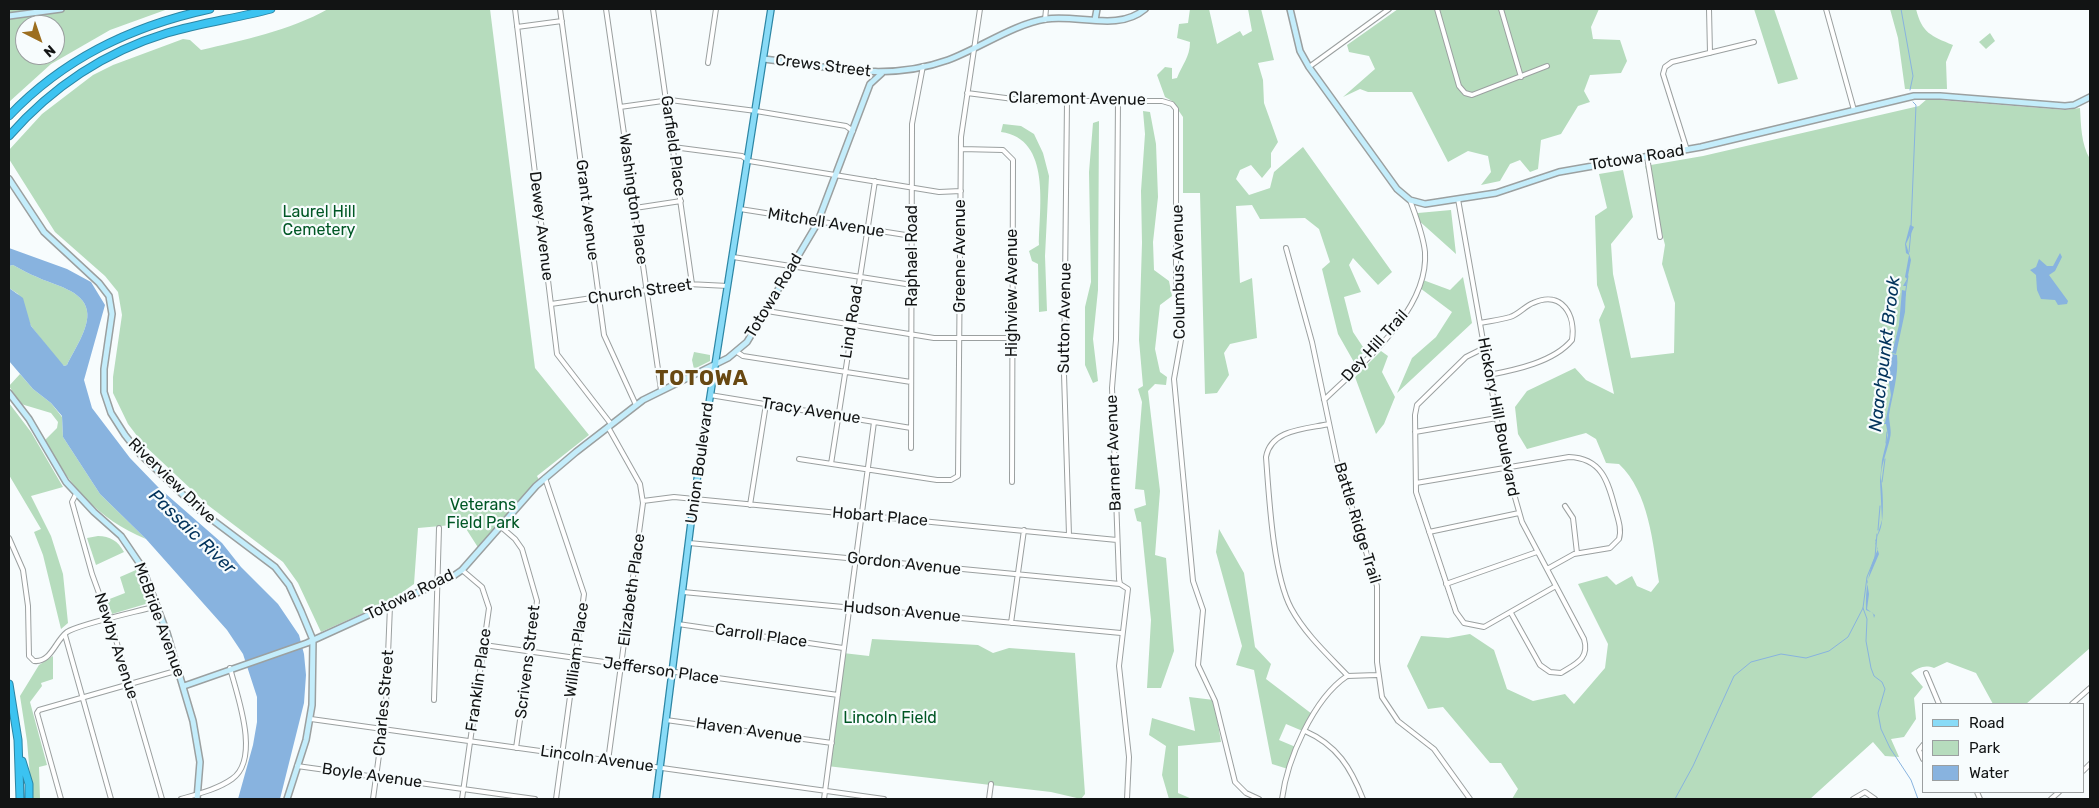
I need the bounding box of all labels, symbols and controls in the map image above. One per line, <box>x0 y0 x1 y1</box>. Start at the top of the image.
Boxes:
north arrow <box>15 15 65 65</box>
text: N <box>40 41 59 61</box>
street label: Crews Street <box>774 51 872 81</box>
street label: Claremont Avenue <box>1008 88 1146 110</box>
street label: Garfield Place <box>656 94 690 198</box>
street label: Washington Place <box>614 132 652 266</box>
street label: Totowa Road <box>1588 141 1686 175</box>
street label: Grant Avenue <box>571 158 603 262</box>
street label: Dewey Avenue <box>525 170 557 282</box>
street label: Greene Avenue <box>950 199 970 313</box>
park label: Laurel Hill Cemetery <box>282 202 356 240</box>
street label: Mitchell Avenue <box>766 204 886 242</box>
street label: Columbus Avenue <box>1168 204 1190 340</box>
street label: Raphael Road <box>902 205 922 307</box>
street label: Highview Avenue <box>1002 229 1022 357</box>
street label: Totowa Road <box>741 250 807 342</box>
street label: Sutton Avenue <box>1054 262 1076 374</box>
street label: Church Street <box>587 275 693 309</box>
water label: Naachpunkt Brook <box>1865 275 1905 433</box>
street label: Lind Road <box>837 284 867 360</box>
street label: Dey Hill Trail <box>1338 306 1412 386</box>
street label: Hickory Hill Boulevard <box>1473 336 1523 498</box>
district label: TOTOWA <box>655 366 749 392</box>
street label: Tracy Avenue <box>760 394 862 428</box>
street label: Barnert Avenue <box>1102 394 1126 512</box>
street label: Union Boulevard <box>682 401 718 525</box>
street label: Riverview Drive <box>124 434 220 528</box>
street label: Battle Ridge Trail <box>1329 460 1385 586</box>
water label: Passaic River <box>144 485 240 579</box>
park label: Veterans Field Park <box>447 495 519 533</box>
street label: Hobart Place <box>831 503 929 531</box>
street label: Elizabeth Place <box>615 532 649 648</box>
street label: Gordon Avenue <box>846 548 962 580</box>
street label: McBride Avenue <box>129 560 189 680</box>
street label: Totowa Road <box>363 565 457 625</box>
street label: Newby Avenue <box>90 590 142 702</box>
street label: Hudson Avenue <box>843 597 961 627</box>
street label: William Place <box>561 601 593 699</box>
street label: Scrivens Street <box>512 604 544 720</box>
street label: Carroll Place <box>714 620 808 652</box>
street label: Franklin Place <box>462 627 496 733</box>
street label: Charles Street <box>370 649 398 757</box>
street label: Jefferson Place <box>602 653 720 689</box>
legend <box>1922 703 2084 793</box>
park label: Lincoln Field <box>843 708 937 728</box>
street label: Haven Avenue <box>695 714 803 748</box>
text: Road <box>1969 714 2005 732</box>
text: Park <box>1969 739 2000 757</box>
street label: Lincoln Avenue <box>539 742 655 776</box>
street label: Boyle Avenue <box>321 759 423 793</box>
text: Water <box>1969 764 2009 782</box>

